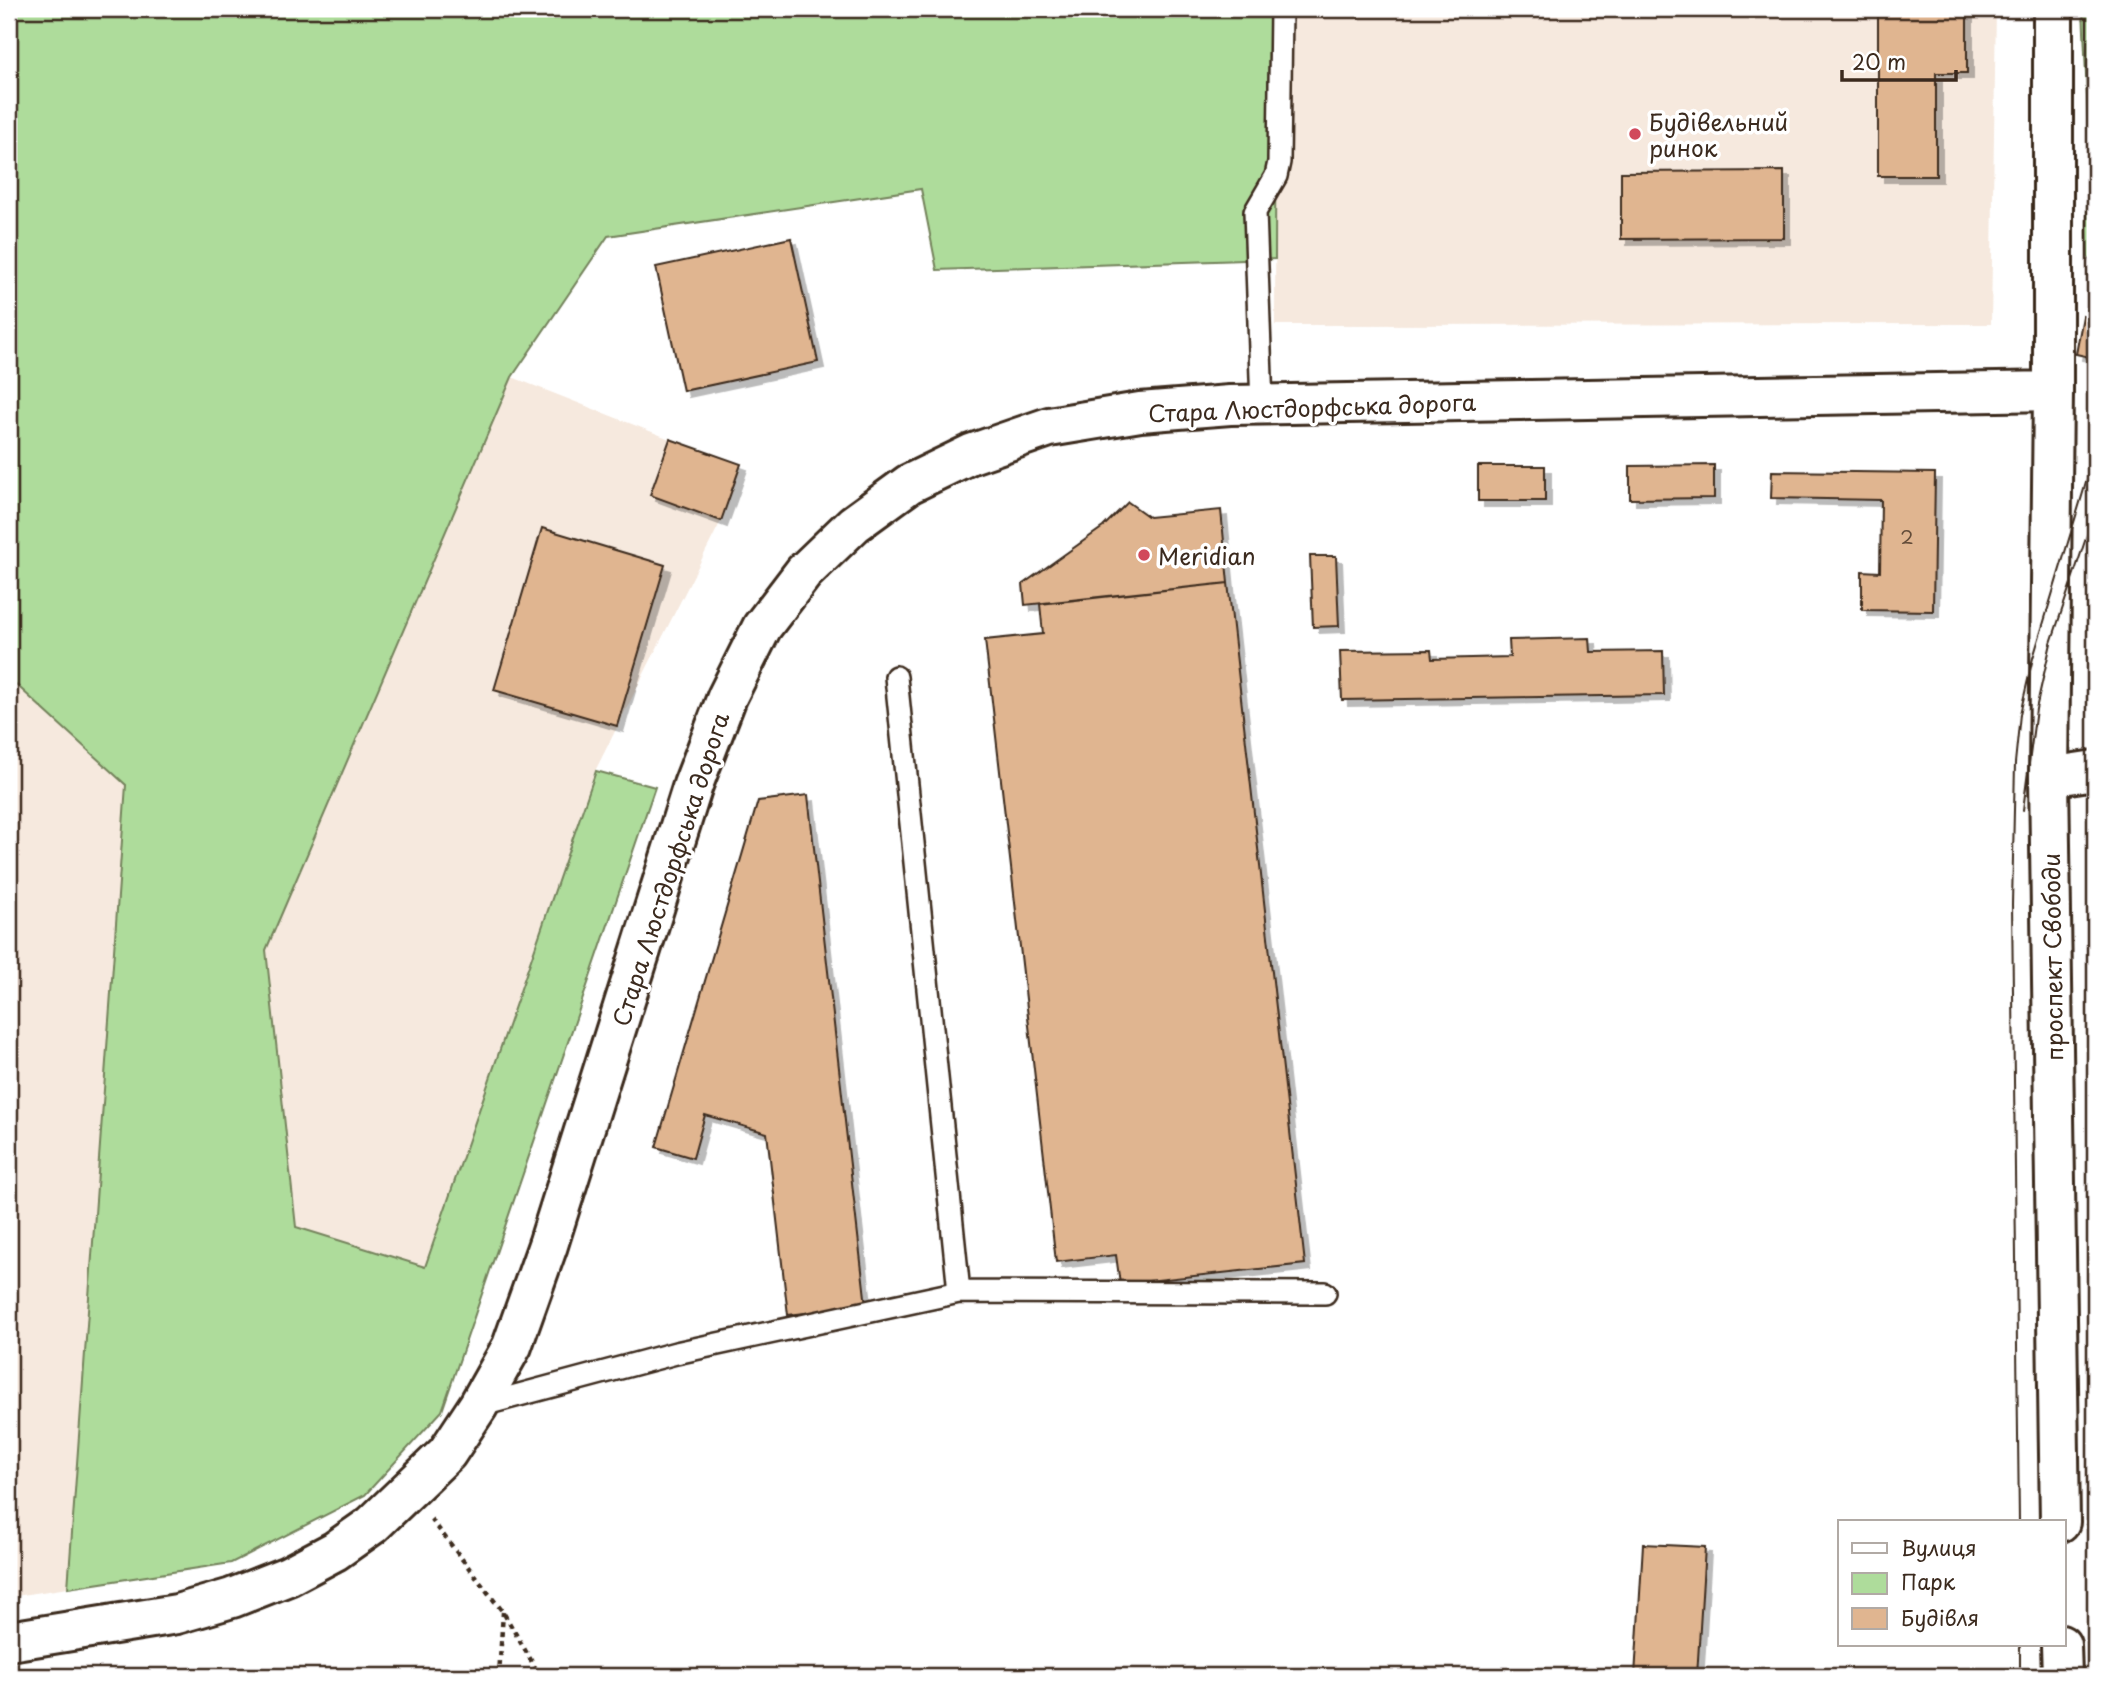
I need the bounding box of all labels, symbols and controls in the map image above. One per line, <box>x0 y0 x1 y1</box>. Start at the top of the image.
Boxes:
scale bar <box>1842 38 1955 82</box>
text: 20 m <box>1852 45 1906 77</box>
place label: Будівельний ринок <box>1649 104 1788 165</box>
marker: Будівельний ринок <box>1627 126 1643 142</box>
street label: Стара Люстдорфська дорога <box>1147 384 1477 430</box>
house number: 2 <box>1900 522 1914 550</box>
place label: Meridian <box>1158 538 1256 573</box>
marker: Meridian <box>1136 547 1152 563</box>
street label: Стара Люстдорфська дорога <box>603 707 738 1030</box>
street label: проспект Свободи <box>2033 853 2071 1061</box>
legend <box>1838 1520 2066 1646</box>
text: Вулиця <box>1901 1531 1977 1563</box>
text: Парк <box>1901 1565 1956 1597</box>
text: Будівля <box>1901 1601 1979 1633</box>

